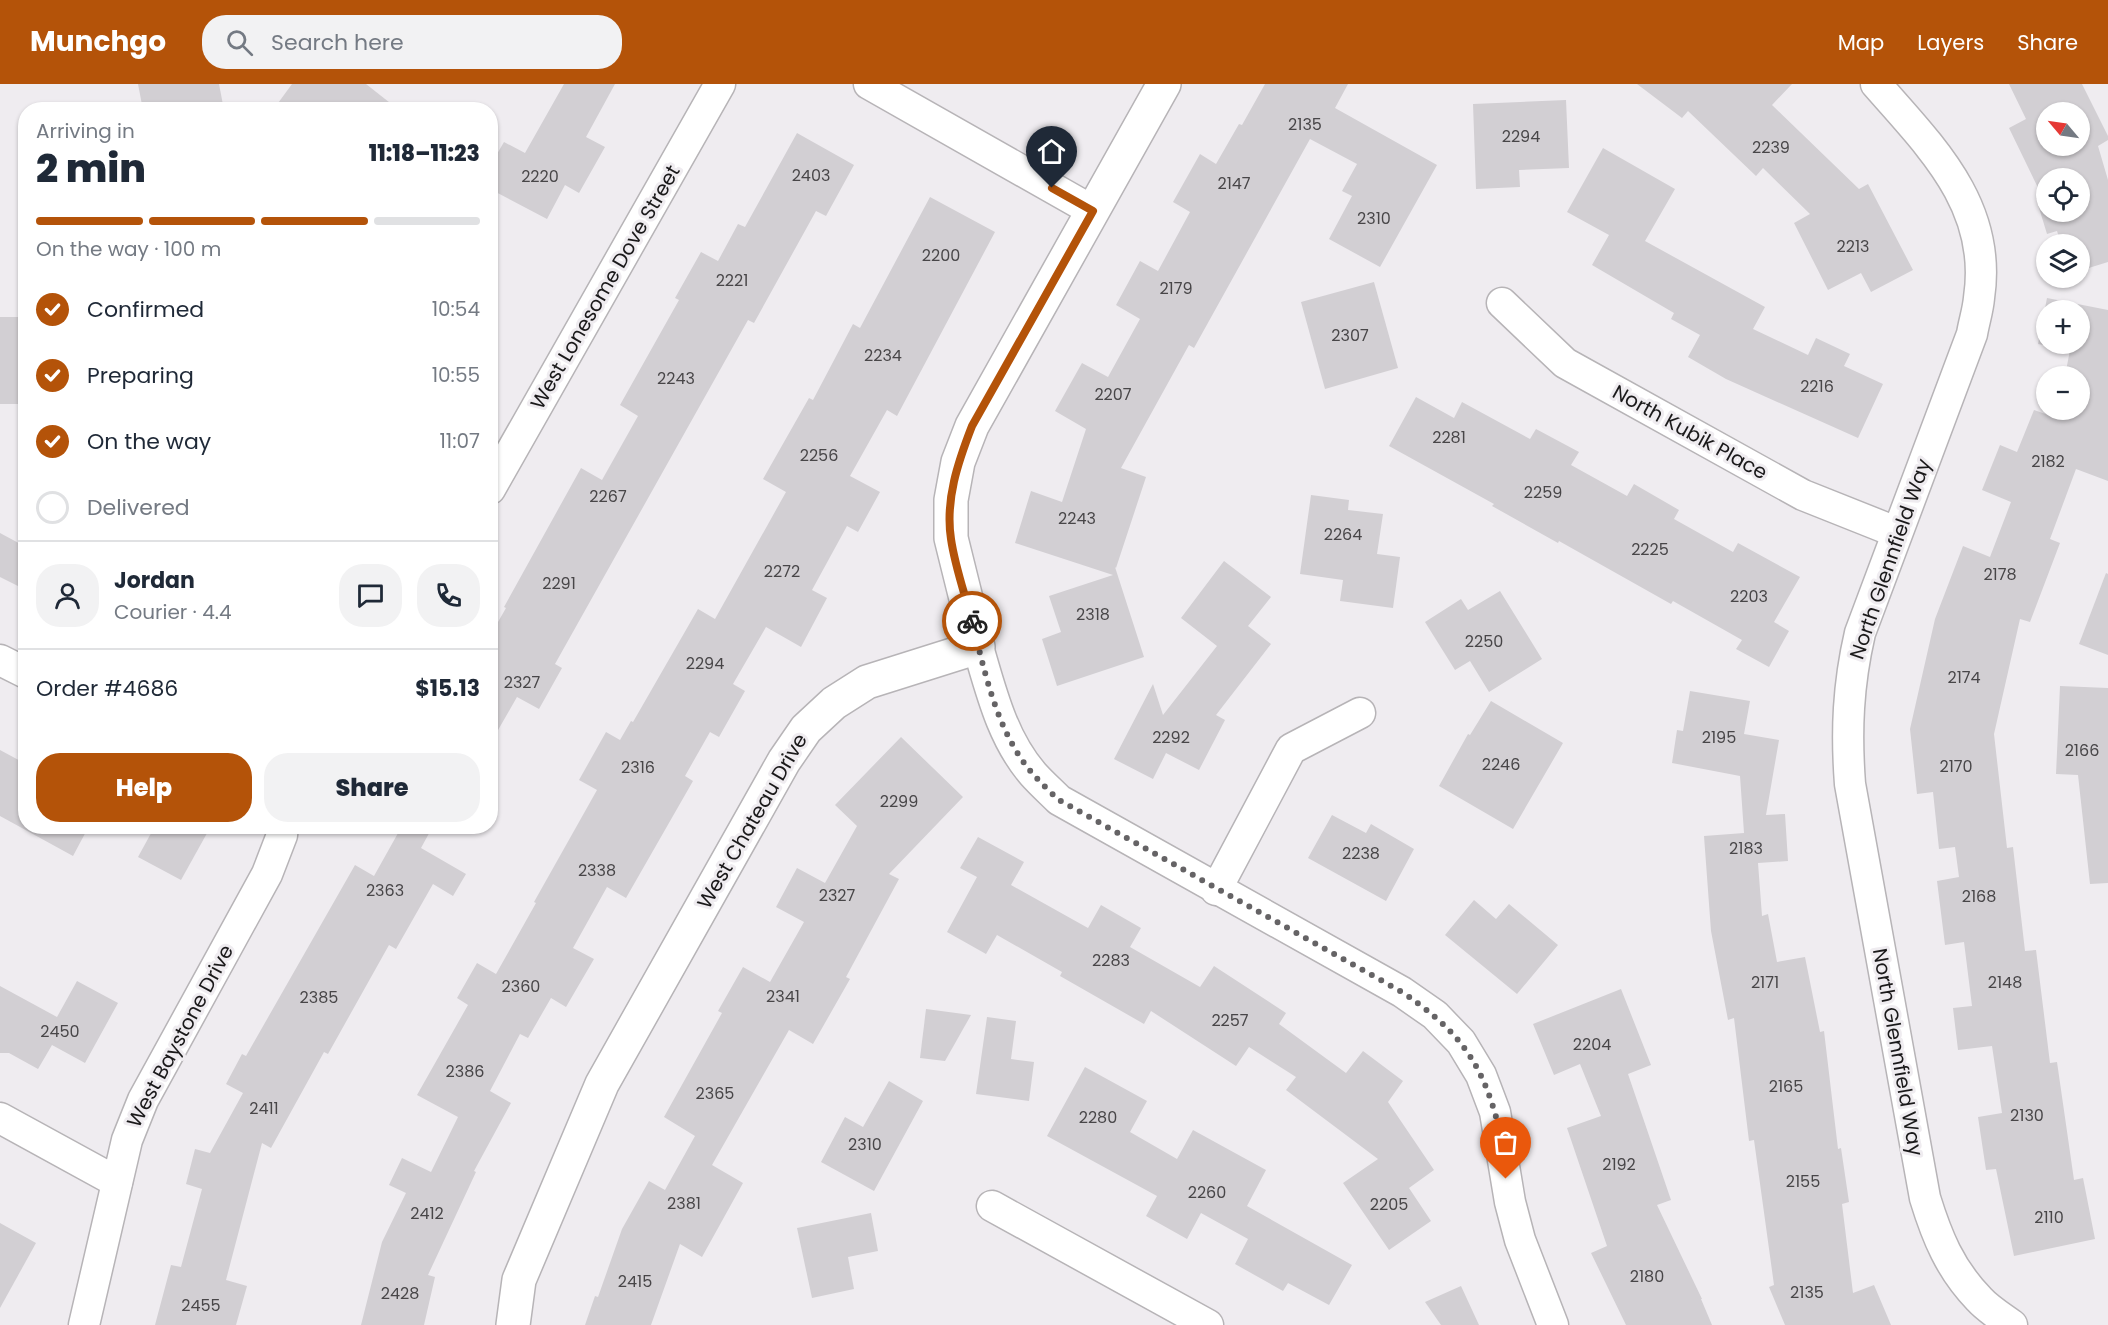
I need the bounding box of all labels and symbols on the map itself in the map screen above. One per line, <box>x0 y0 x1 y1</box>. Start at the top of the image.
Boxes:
north arrow <box>2036 102 2090 156</box>
house number: 2135 <box>1288 113 1322 136</box>
house number: 2294 <box>1502 125 1540 148</box>
pin <box>1026 126 1077 188</box>
house number: 2239 <box>1752 136 1790 159</box>
street label: West Lonesome Dove Street <box>523 160 687 414</box>
house number: 2403 <box>792 164 830 187</box>
house number: 2220 <box>521 165 559 188</box>
house number: 2147 <box>1217 172 1251 195</box>
house number: 2310 <box>1357 207 1391 230</box>
house number: 2213 <box>1837 235 1869 258</box>
house number: 2200 <box>922 244 960 267</box>
house number: 2221 <box>716 269 748 292</box>
house number: 2179 <box>1159 277 1193 300</box>
house number: 2307 <box>1331 324 1369 347</box>
house number: 2234 <box>864 344 902 367</box>
house number: 2243 <box>657 367 695 390</box>
house number: 2216 <box>1800 375 1834 398</box>
street label: North Kubik Place <box>1607 378 1773 486</box>
house number: 2207 <box>1094 383 1132 406</box>
house number: 2281 <box>1432 426 1466 449</box>
house number: 2256 <box>800 444 838 467</box>
house number: 2182 <box>2031 450 2065 473</box>
street label: North Glennfield Way <box>1843 455 1937 663</box>
house number: 2259 <box>1524 481 1562 504</box>
house number: 2267 <box>589 485 627 508</box>
house number: 2243 <box>1058 507 1096 530</box>
house number: 2264 <box>1324 523 1362 546</box>
house number: 2225 <box>1631 538 1669 561</box>
house number: 2272 <box>764 560 800 583</box>
house number: 2178 <box>1983 563 2017 586</box>
house number: 2291 <box>542 572 576 595</box>
house number: 2203 <box>1730 585 1768 608</box>
courier <box>942 591 1002 651</box>
house number: 2318 <box>1076 603 1110 626</box>
house number: 2250 <box>1465 630 1503 653</box>
house number: 2294 <box>686 652 724 675</box>
house number: 2174 <box>1947 666 1981 689</box>
house number: 2327 <box>504 671 541 694</box>
house number: 2292 <box>1152 726 1190 749</box>
house number: 2195 <box>1702 726 1736 749</box>
street label: West Chateau Drive <box>690 728 814 914</box>
house number: 2166 <box>2065 739 2099 762</box>
house number: 2246 <box>1482 753 1520 776</box>
house number: 2170 <box>1939 755 1973 778</box>
house number: 2316 <box>621 756 655 779</box>
house number: 2299 <box>880 790 918 813</box>
house number: 2183 <box>1729 837 1763 860</box>
house number: 2238 <box>1342 842 1380 865</box>
house number: 2338 <box>578 859 616 882</box>
house number: 2363 <box>366 879 404 902</box>
house number: 2327 <box>819 884 856 907</box>
house number: 2168 <box>1962 885 1996 908</box>
street label: West Baystone Drive <box>120 940 240 1132</box>
street label: North Glennfield Way <box>1866 946 1930 1158</box>
house number: 2283 <box>1092 949 1130 972</box>
house number: 2171 <box>1751 971 1779 994</box>
house number: 2148 <box>1988 971 2022 994</box>
house number: 2360 <box>502 975 540 998</box>
house number: 2341 <box>766 985 800 1008</box>
house number: 2385 <box>300 986 338 1009</box>
house number: 2257 <box>1211 1009 1249 1032</box>
house number: 2450 <box>40 1020 80 1043</box>
house number: 2204 <box>1573 1033 1611 1056</box>
house number: 2386 <box>446 1060 484 1083</box>
house number: 2165 <box>1769 1075 1803 1098</box>
house number: 2365 <box>696 1082 734 1105</box>
house number: 2411 <box>249 1097 279 1120</box>
house number: 2130 <box>2010 1104 2044 1127</box>
house number: 2280 <box>1079 1106 1117 1129</box>
pin <box>1480 1117 1531 1179</box>
house number: 2310 <box>848 1133 882 1156</box>
house number: 2192 <box>1602 1153 1636 1176</box>
house number: 2155 <box>1786 1170 1820 1193</box>
house number: 2260 <box>1188 1181 1226 1204</box>
house number: 2381 <box>667 1192 701 1215</box>
house number: 2205 <box>1370 1193 1408 1216</box>
house number: 2412 <box>410 1202 444 1225</box>
house number: 2110 <box>2034 1206 2064 1229</box>
house number: 2180 <box>1630 1265 1664 1288</box>
house number: 2415 <box>618 1270 652 1293</box>
house number: 2135 <box>1790 1281 1824 1304</box>
house number: 2428 <box>381 1282 419 1305</box>
house number: 2455 <box>181 1294 221 1317</box>

